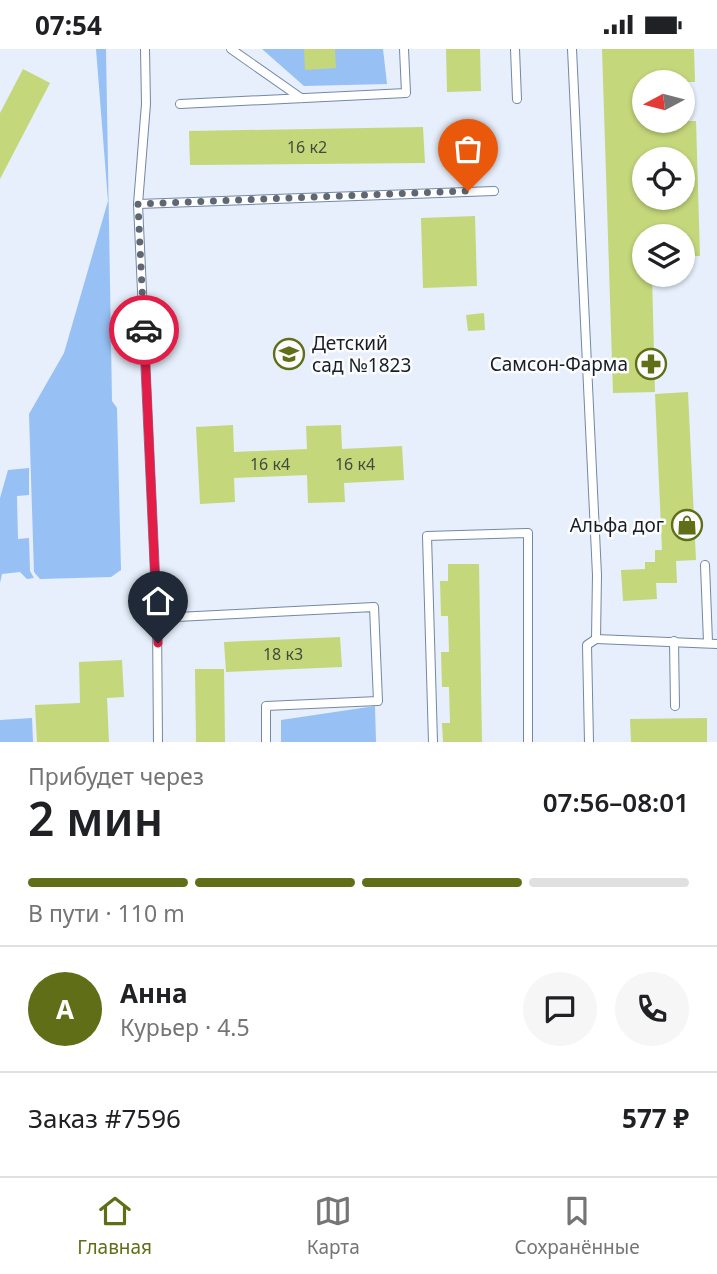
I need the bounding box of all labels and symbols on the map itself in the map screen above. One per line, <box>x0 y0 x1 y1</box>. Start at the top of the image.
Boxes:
north arrow <box>632 70 695 133</box>
pin <box>438 119 498 191</box>
house number: 16 к2 <box>287 136 327 158</box>
courier <box>109 295 179 365</box>
place label: Детский сад №1823 <box>312 330 411 378</box>
school or university icon: Детский сад №1823 <box>272 337 306 371</box>
pharmacy icon: Самсон-Фарма <box>634 347 668 381</box>
place label: Самсон-Фарма <box>490 351 628 377</box>
house number: 16 к4 <box>250 453 290 475</box>
house number: 16 к4 <box>335 453 375 475</box>
shop icon: Альфа дог <box>670 508 704 542</box>
place label: Альфа дог <box>570 512 664 538</box>
pin <box>128 571 188 643</box>
house number: 18 к3 <box>263 643 303 665</box>

